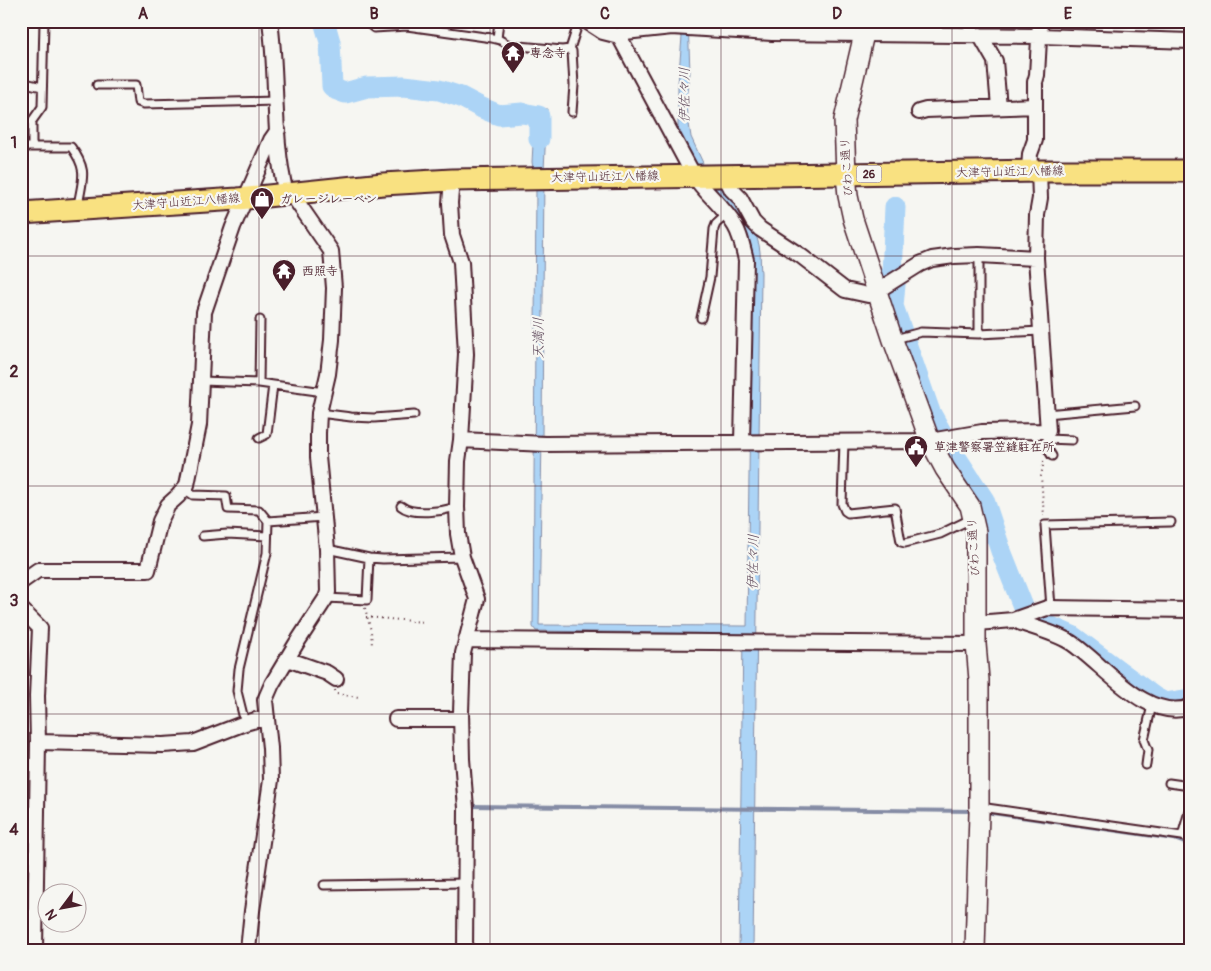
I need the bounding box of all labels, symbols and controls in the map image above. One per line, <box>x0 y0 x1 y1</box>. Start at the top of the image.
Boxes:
text: A <box>138 4 149 24</box>
text: B <box>369 4 379 24</box>
text: C <box>600 4 610 24</box>
text: D <box>832 4 842 24</box>
text: E <box>1064 4 1073 24</box>
temple icon: 専念寺 <box>500 40 526 74</box>
place label: 専念寺 <box>530 46 566 61</box>
water label: 伊佐々川 <box>676 67 693 123</box>
text: 1 <box>11 133 17 153</box>
street label: びわこ通り <box>837 137 857 197</box>
street label: 大津守山近江八幡線 <box>956 164 1064 180</box>
road number: 26 <box>856 165 882 182</box>
street label: 大津守山近江八幡線 <box>551 169 659 185</box>
shop icon: ガレージレーベン <box>249 186 275 220</box>
street label: 大津守山近江八幡線 <box>132 191 240 213</box>
place label: ガレージレーベン <box>280 192 377 207</box>
temple icon: 西照寺 <box>271 258 297 292</box>
place label: 西照寺 <box>302 264 338 279</box>
water label: 天満川 <box>530 317 547 359</box>
text: 2 <box>10 362 19 382</box>
public building icon: 草津警察署笠縫駐在所 <box>903 434 929 468</box>
place label: 草津警察署笠縫駐在所 <box>934 440 1055 455</box>
street label: びわこ通り <box>964 517 984 577</box>
water label: 伊佐々川 <box>744 534 762 590</box>
text: 3 <box>10 591 19 611</box>
text: 4 <box>9 820 19 840</box>
north arrow <box>38 884 88 934</box>
text: N <box>42 906 61 923</box>

